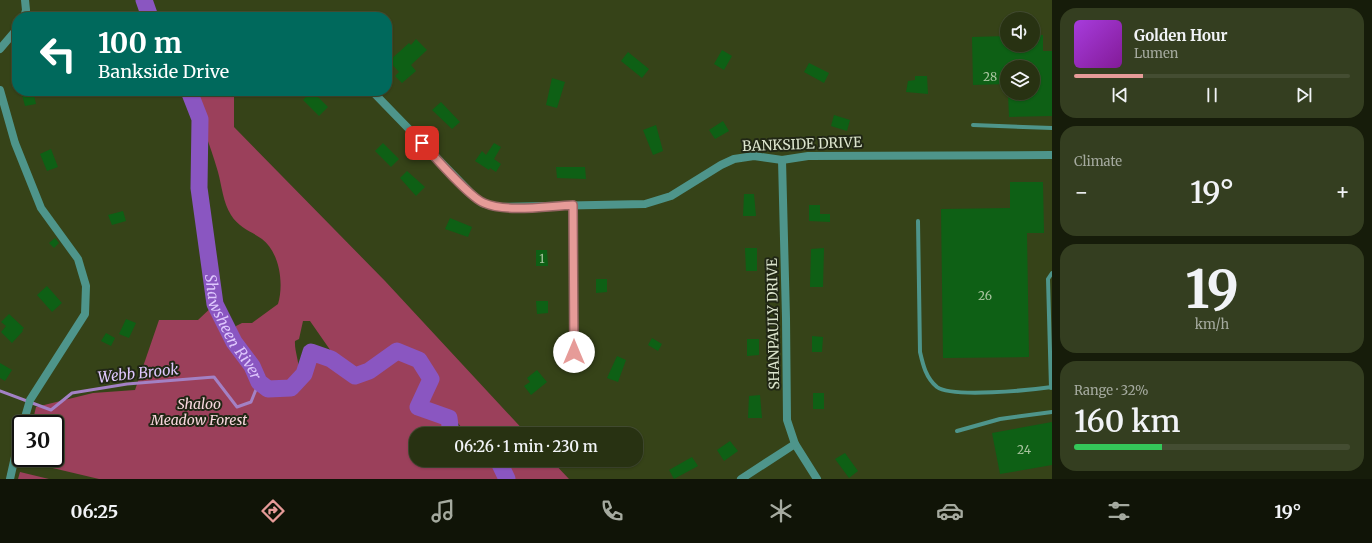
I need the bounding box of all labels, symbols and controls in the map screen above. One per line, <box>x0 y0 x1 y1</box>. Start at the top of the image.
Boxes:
map controls <box>1000 12 1040 100</box>
button: sound <box>1000 12 1040 52</box>
text: 100 m <box>98 25 182 61</box>
text: Golden Hour <box>1134 26 1228 45</box>
icon: left <box>32 28 84 80</box>
text: Lumen <box>1134 45 1178 62</box>
text: Bankside Drive <box>98 60 229 83</box>
button: layers <box>1000 60 1040 100</box>
house number: 28 <box>983 69 997 84</box>
icon: previous <box>1109 84 1131 106</box>
icon: pause <box>1201 84 1223 106</box>
icon: next <box>1293 84 1315 106</box>
pin <box>405 126 439 160</box>
icon: arrive <box>411 132 433 154</box>
street label: BANKSIDE DRIVE <box>742 133 862 155</box>
text: Climate <box>1074 153 1122 170</box>
text: 19° <box>1190 173 1234 211</box>
text: − <box>1074 178 1089 206</box>
text: + <box>1335 178 1350 206</box>
house number: 1 <box>539 251 545 266</box>
text: 19 <box>1185 257 1239 322</box>
street label: SHANPAULY DRIVE <box>763 258 783 390</box>
water label: Shawsheen River <box>201 273 266 383</box>
house number: 26 <box>978 288 992 303</box>
text: km/h <box>1195 316 1229 333</box>
position arrow <box>553 331 595 373</box>
water label: Webb Brook <box>97 359 180 387</box>
text: Range · 32% <box>1074 382 1149 399</box>
park label: Shaloo Meadow Forest <box>150 395 247 429</box>
text: 160 km <box>1074 402 1181 440</box>
speed limit sign: 30 <box>12 415 64 467</box>
text: 06:26 · 1 min · 230 m <box>454 437 598 456</box>
house number: 24 <box>1017 442 1032 457</box>
icon: directions <box>259 497 287 525</box>
icon: music <box>429 497 457 525</box>
icon: phone <box>598 497 626 525</box>
icon: climate <box>767 497 795 525</box>
icon: car <box>936 497 964 525</box>
icon: filters <box>1105 497 1133 525</box>
text: 06:25 <box>71 500 118 523</box>
text: 19° <box>1274 500 1301 523</box>

